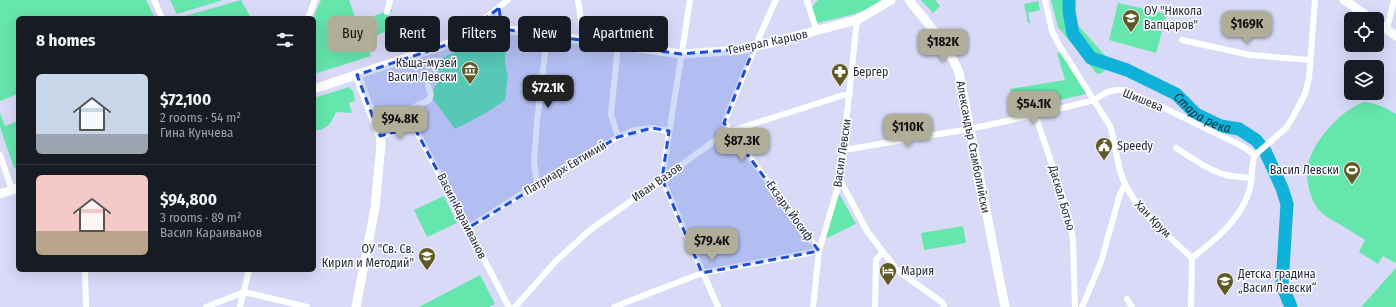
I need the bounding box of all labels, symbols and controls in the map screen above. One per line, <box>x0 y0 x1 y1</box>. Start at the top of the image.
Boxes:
place label: ОУ "Никола Вапцаров" <box>1144 4 1202 32</box>
school or university icon: ОУ "Никола Вапцаров" <box>1121 8 1141 33</box>
pin: $169K <box>1219 11 1275 45</box>
map controls <box>1344 12 1384 100</box>
button: locate <box>1344 12 1384 52</box>
chip: Buy <box>328 16 377 52</box>
chip: Rent <box>385 16 440 52</box>
chip: Filters <box>448 16 510 52</box>
chip: New <box>518 16 571 52</box>
chip: Apartment <box>579 16 668 52</box>
text: $169K <box>1231 16 1263 31</box>
street label: Генерал Карцов <box>727 27 809 57</box>
icon: filters <box>274 29 296 51</box>
pin: $182K <box>915 29 971 63</box>
text: 8 homes <box>36 30 96 51</box>
text: $182K <box>927 34 959 49</box>
place label: Къща-музей Васил Левски <box>388 56 457 84</box>
museum icon: Къща-музей Васил Левски <box>460 60 480 85</box>
button: layers <box>1344 60 1384 100</box>
pharmacy icon: Бергер <box>830 62 850 87</box>
place label: Бергер <box>853 65 888 79</box>
pin: $72.1K <box>515 75 581 109</box>
text: $72.1K <box>532 80 564 95</box>
street label: Александър Стамболийски <box>953 80 993 214</box>
street label: Шишева <box>1121 86 1165 115</box>
text: $72,100 <box>160 89 211 110</box>
water label: Стара река <box>1171 89 1232 136</box>
icon: home <box>68 90 116 138</box>
pin: $54.1K <box>1001 91 1067 125</box>
text: $54.1K <box>1017 96 1051 111</box>
pin: $94.8K <box>367 106 433 140</box>
text: 2 rooms · 54 m² <box>160 110 241 125</box>
text: $94.8K <box>382 111 418 126</box>
pin: $110K <box>880 114 936 148</box>
street label: Васил Левски <box>830 118 854 188</box>
text: $110K <box>892 119 924 134</box>
text: Гина Кунчева <box>160 125 233 140</box>
pin: $87.3K <box>709 128 775 162</box>
text: $87.3K <box>724 133 760 148</box>
public building icon: Speedy <box>1094 136 1114 161</box>
street label: Патриарх Евтимий <box>521 138 609 198</box>
place label: Speedy <box>1117 139 1154 153</box>
street label: Иван Вазов <box>629 160 685 204</box>
sports icon: Васил Левски <box>1342 160 1362 185</box>
street label: Даскал Ботьо <box>1046 163 1078 232</box>
place label: Васил Левски <box>1270 163 1339 177</box>
street label: Васил Караиванов <box>434 171 490 261</box>
street label: Екзарх Йосиф <box>764 178 817 244</box>
text: $94,800 <box>160 189 217 210</box>
icon: home <box>68 191 116 239</box>
street label: Хан Крум <box>1132 198 1174 240</box>
text: 3 rooms · 89 m² <box>160 210 242 225</box>
text: Васил Караиванов <box>160 225 262 240</box>
pin: $79.4K <box>679 228 745 262</box>
text: $79.4K <box>694 233 730 248</box>
place label: ОУ "Св. Св. Кирил и Методий" <box>322 242 414 270</box>
school or university icon: ОУ "Св. Св. Кирил и Методий" <box>417 246 437 271</box>
hotel icon: Мария <box>878 261 898 286</box>
place label: Мария <box>901 264 934 278</box>
place label: Детска градина „Васил Левски“ <box>1237 267 1317 295</box>
school or university icon: Детска градина „Васил Левски“ <box>1215 271 1235 296</box>

